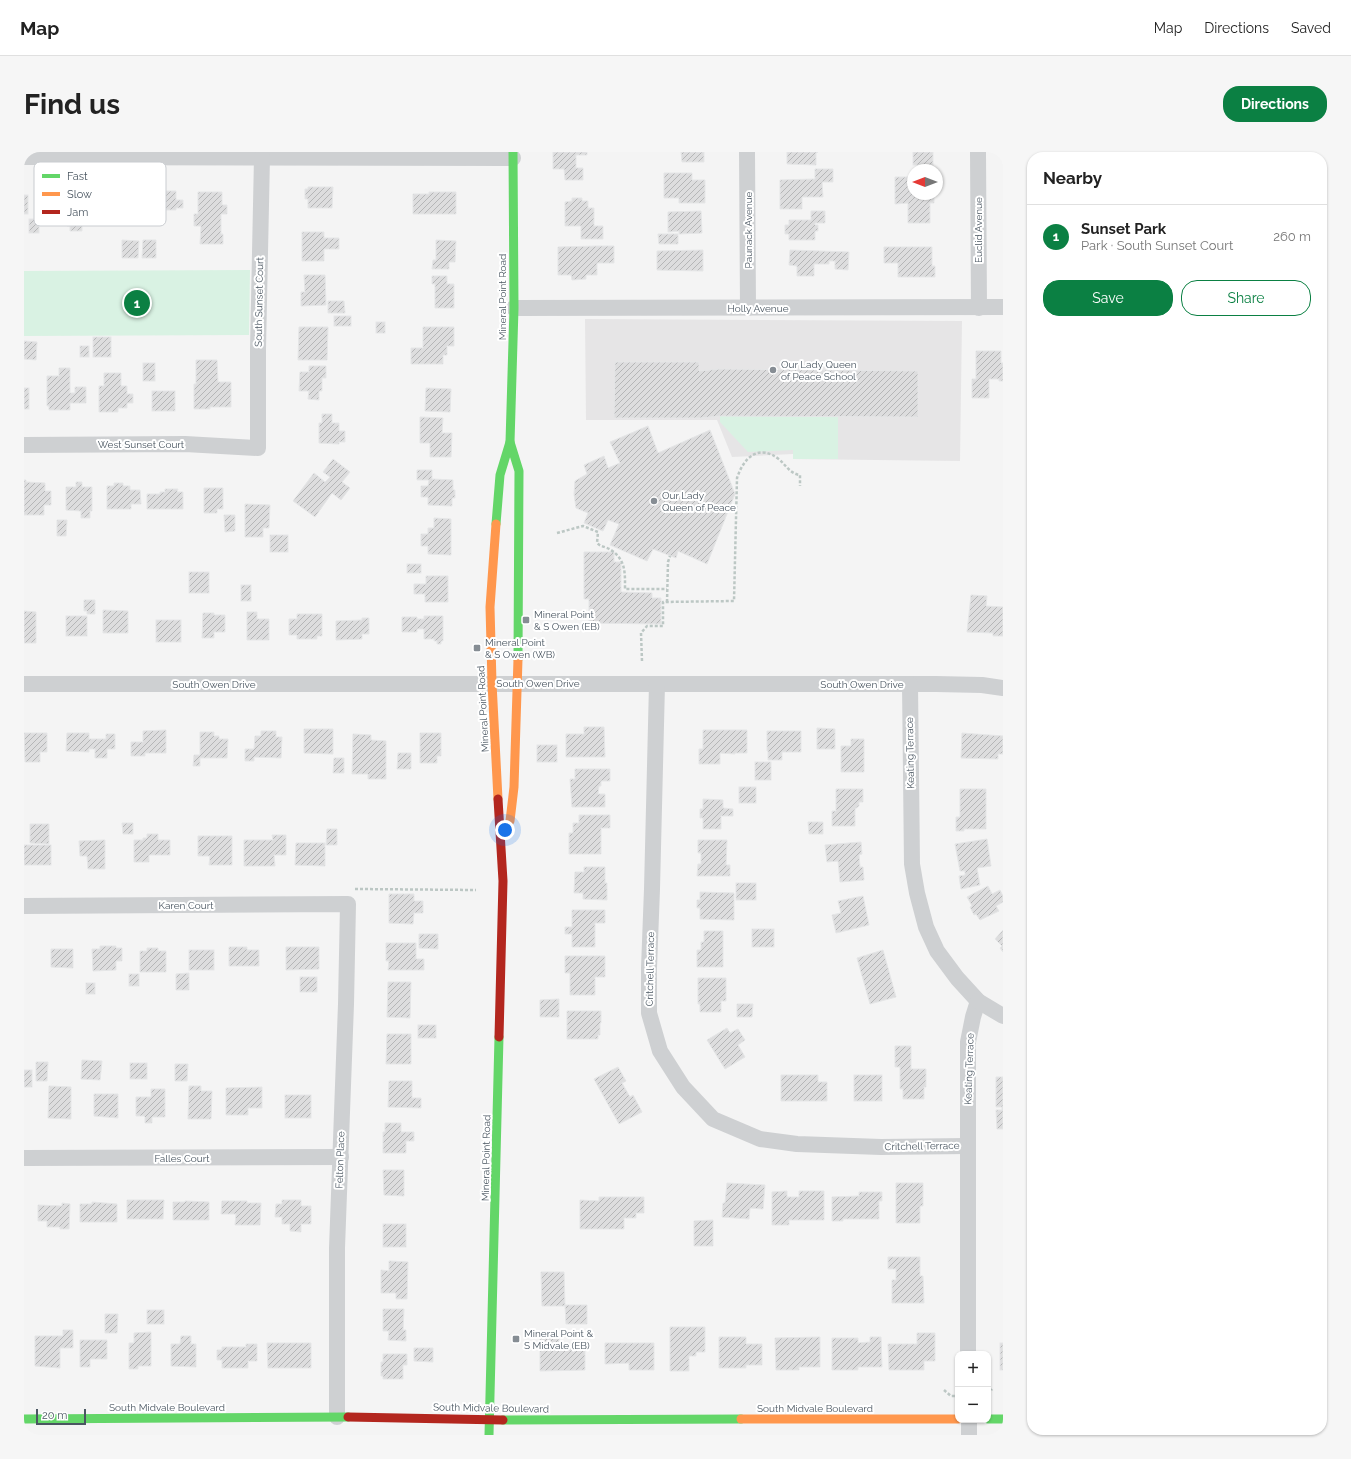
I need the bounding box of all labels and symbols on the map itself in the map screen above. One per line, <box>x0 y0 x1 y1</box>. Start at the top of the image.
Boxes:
legend <box>34 162 166 226</box>
north arrow <box>907 164 943 200</box>
text: Fast <box>67 170 88 183</box>
text: Slow <box>67 188 92 201</box>
street label: Paunack Avenue <box>743 191 754 268</box>
street label: Euclid Avenue <box>973 197 984 263</box>
text: Jam <box>67 206 88 219</box>
street label: Mineral Point Road <box>497 254 508 340</box>
street label: South Sunset Court <box>253 256 265 347</box>
pin: 1 <box>124 288 150 318</box>
street label: Holly Avenue <box>728 303 789 314</box>
place label: Our Lady Queen of Peace School <box>781 359 857 382</box>
marker: Our Lady Queen of Peace School <box>768 365 778 375</box>
street label: West Sunset Court <box>98 439 185 450</box>
place label: Our Lady Queen of Peace <box>662 490 736 513</box>
marker: Our Lady Queen of Peace <box>649 496 659 506</box>
place label: Mineral Point & S Owen (EB) <box>534 609 600 632</box>
marker: Mineral Point & S Owen (EB) <box>521 615 531 625</box>
place label: Mineral Point & S Owen (WB) <box>485 637 555 660</box>
marker: Mineral Point & S Owen (WB) <box>472 643 482 653</box>
street label: Mineral Point Road <box>475 666 491 752</box>
street label: South Owen Drive <box>496 678 580 689</box>
street label: South Owen Drive <box>172 679 256 690</box>
street label: South Owen Drive <box>820 679 904 690</box>
street label: Keating Terrace <box>904 717 916 789</box>
your location <box>495 820 515 840</box>
street label: Karen Court <box>158 900 214 911</box>
street label: Critchell Terrace <box>644 931 656 1007</box>
street label: Keating Terrace <box>962 1033 976 1105</box>
street label: Mineral Point Road <box>480 1115 492 1201</box>
street label: Felton Place <box>334 1131 347 1189</box>
street label: Critchell Terrace <box>884 1140 960 1152</box>
street label: Falles Court <box>155 1153 210 1164</box>
place label: Mineral Point & S Midvale (EB) <box>524 1328 593 1351</box>
marker: Mineral Point & S Midvale (EB) <box>511 1334 521 1344</box>
street label: South Midvale Boulevard <box>433 1401 549 1415</box>
street label: South Midvale Boulevard <box>109 1402 225 1413</box>
street label: South Midvale Boulevard <box>757 1403 873 1414</box>
scale bar <box>36 1407 86 1426</box>

